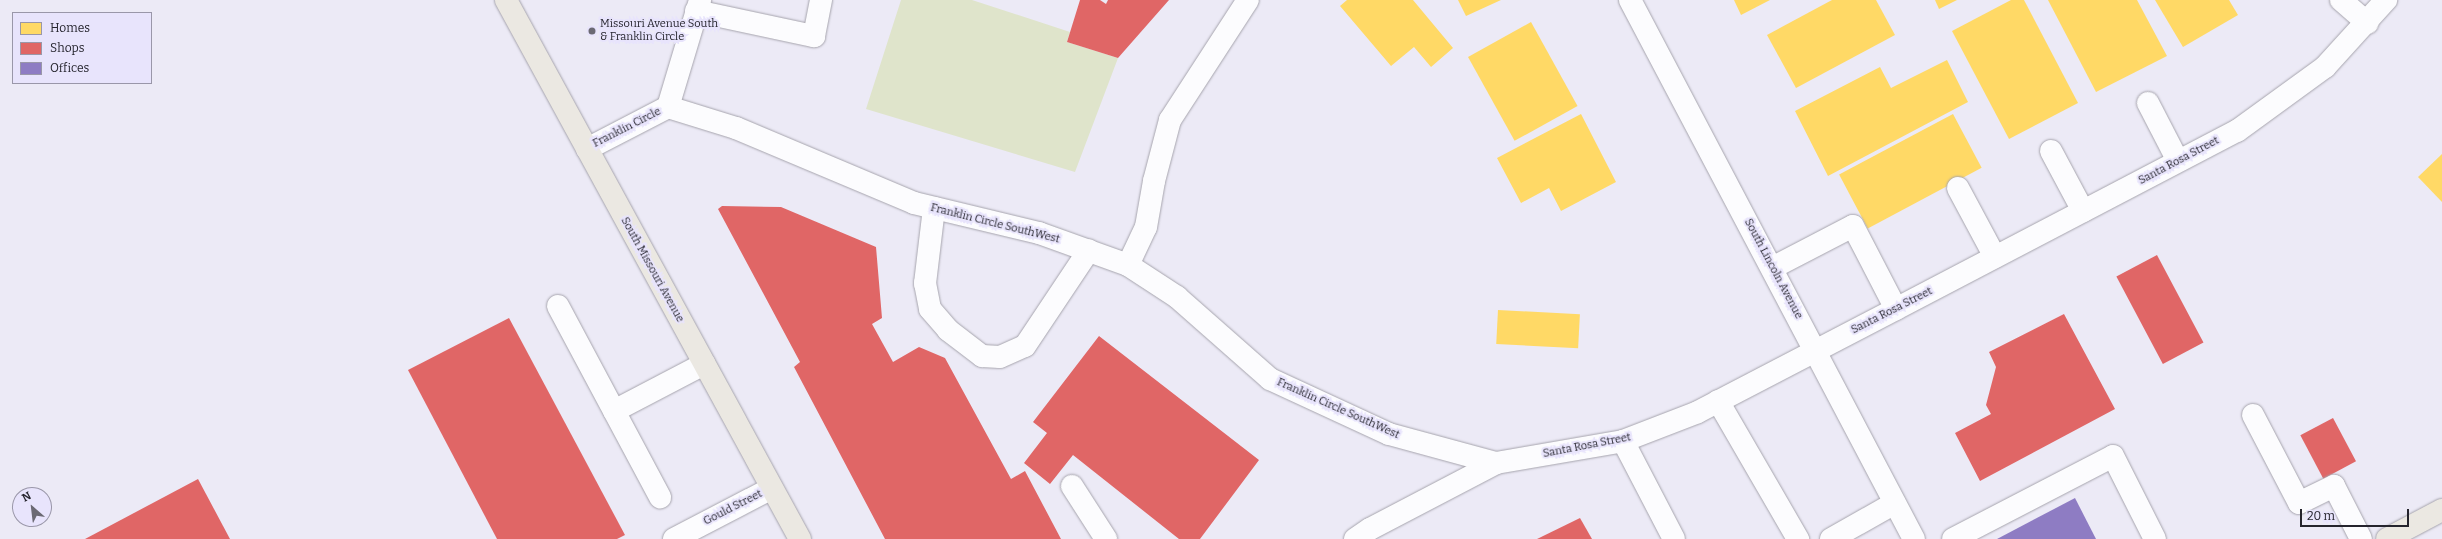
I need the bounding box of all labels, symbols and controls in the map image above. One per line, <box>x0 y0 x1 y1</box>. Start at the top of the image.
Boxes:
legend <box>12 12 152 84</box>
place label: Missouri Avenue South & Franklin Circle <box>600 18 718 44</box>
text: Homes <box>50 21 90 35</box>
marker: Missouri Avenue South & Franklin Circle <box>587 26 597 36</box>
text: Shops <box>50 41 84 55</box>
text: Offices <box>50 61 89 75</box>
street label: Franklin Circle <box>591 105 663 151</box>
street label: Santa Rosa Street <box>2136 134 2222 188</box>
street label: Franklin Circle SouthWest <box>929 202 1061 246</box>
street label: South Missouri Avenue <box>618 215 686 325</box>
street label: South Lincoln Avenue <box>1741 217 1805 321</box>
street label: Santa Rosa Street <box>1849 285 1935 337</box>
street label: Franklin Circle SouthWest <box>1275 376 1401 442</box>
street label: Santa Rosa Street <box>1542 431 1632 461</box>
north arrow <box>12 487 52 527</box>
street label: Gould Street <box>701 488 765 528</box>
text: N <box>20 489 33 505</box>
scale bar <box>2302 501 2411 527</box>
text: 20 m <box>2307 509 2335 523</box>

